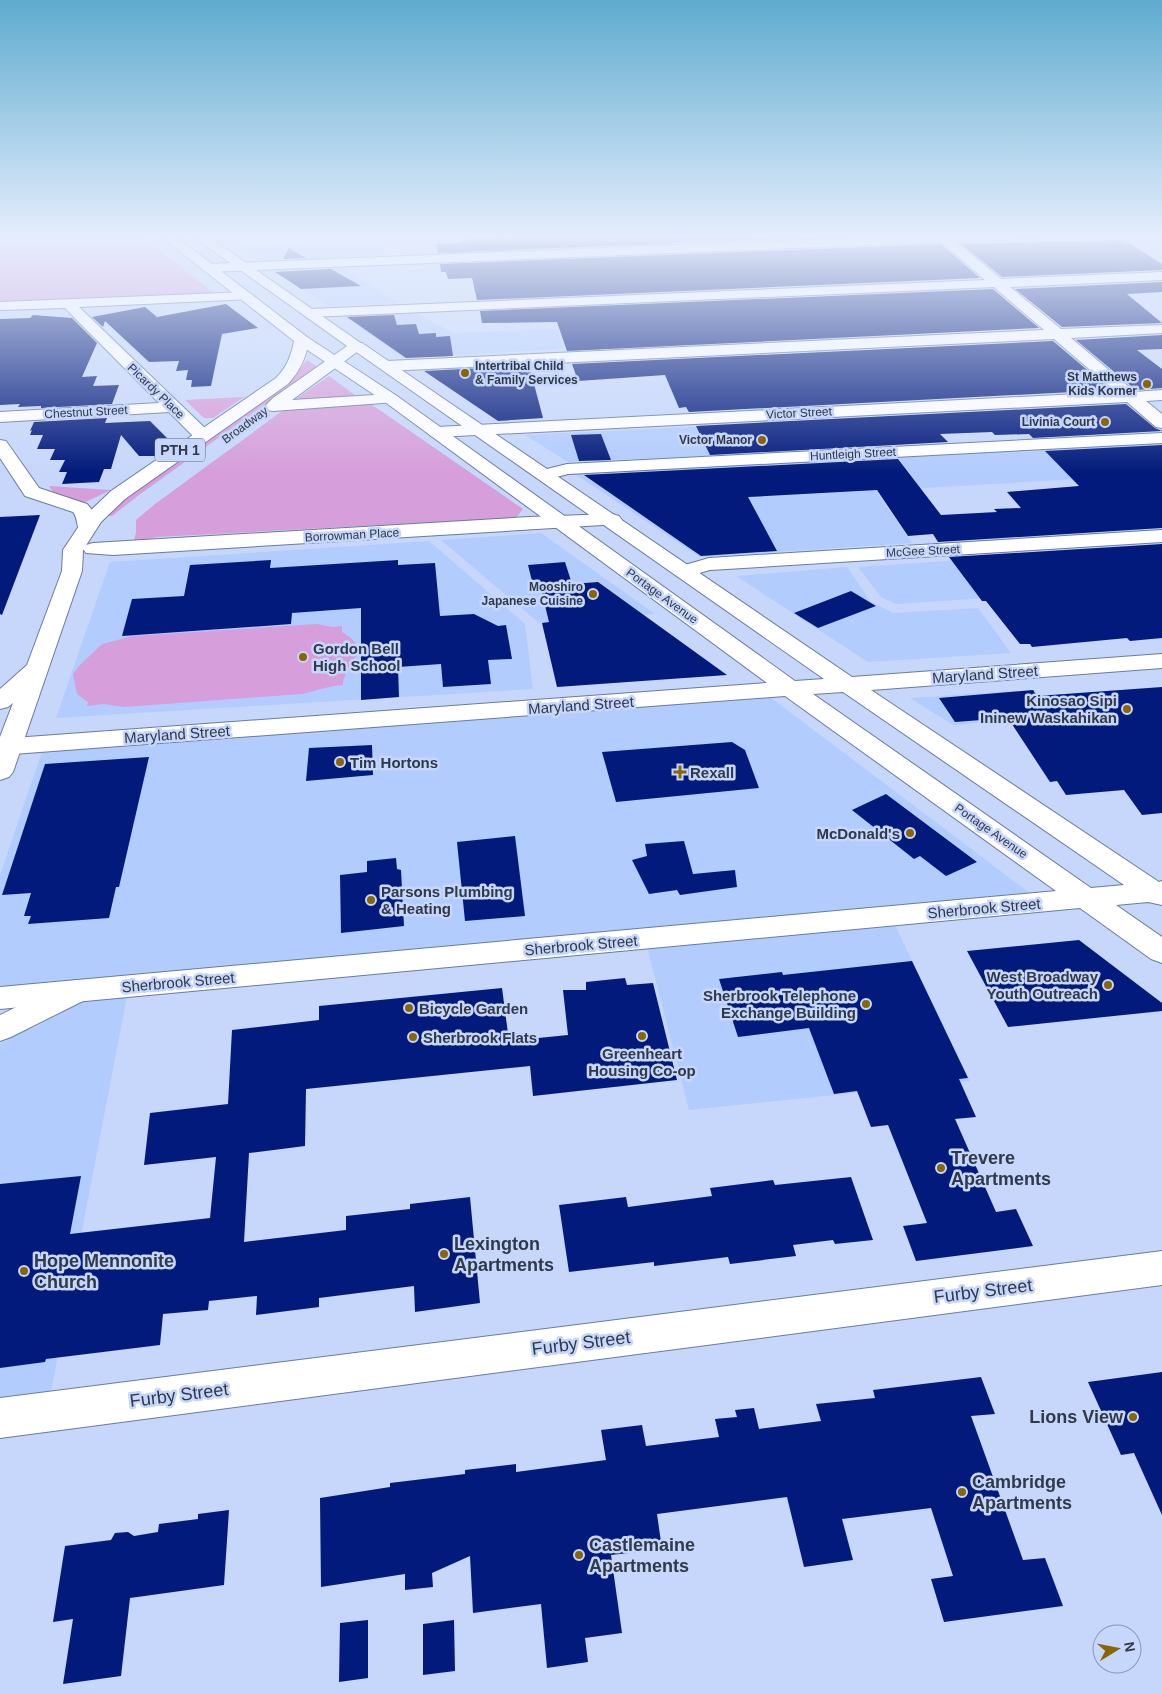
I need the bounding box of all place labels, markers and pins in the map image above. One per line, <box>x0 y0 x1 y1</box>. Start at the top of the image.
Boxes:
place label: Intertribal Child & Family Services <box>475 359 578 387</box>
marker: Intertribal Child & Family Services <box>459 367 471 379</box>
place label: St Matthews Kids Korner <box>1067 370 1137 398</box>
marker: St Matthews Kids Korner <box>1141 378 1153 390</box>
place label: Livinia Court <box>1022 415 1095 429</box>
marker: Livinia Court <box>1099 416 1111 428</box>
place label: Victor Manor <box>679 433 752 447</box>
marker: Victor Manor <box>756 434 768 446</box>
place label: Mooshiro Japanese Cuisine <box>482 580 583 608</box>
marker: Mooshiro Japanese Cuisine <box>587 588 599 600</box>
place label: Gordon Bell High School <box>313 640 401 674</box>
marker: Gordon Bell High School <box>297 651 309 663</box>
place label: Kinosao Sipi Ininew Waskahikan <box>980 692 1117 726</box>
marker: Kinosao Sipi Ininew Waskahikan <box>1121 703 1133 715</box>
place label: Tim Hortons <box>350 754 438 771</box>
marker: Tim Hortons <box>334 756 346 768</box>
place label: Rexall <box>690 764 734 781</box>
marker: Rexall <box>674 766 686 778</box>
place label: McDonald's <box>816 825 900 842</box>
marker: McDonald's <box>904 827 916 839</box>
place label: Parsons Plumbing & Heating <box>381 883 513 917</box>
marker: Parsons Plumbing & Heating <box>365 894 377 906</box>
place label: West Broadway Youth Outreach <box>987 968 1099 1002</box>
marker: West Broadway Youth Outreach <box>1102 979 1114 991</box>
place label: Sherbrook Telephone Exchange Building <box>703 987 856 1021</box>
marker: Sherbrook Telephone Exchange Building <box>860 998 872 1010</box>
place label: Bicycle Garden <box>419 1000 528 1017</box>
marker: Bicycle Garden <box>403 1002 415 1014</box>
place label: Sherbrook Flats <box>423 1029 537 1046</box>
marker: Greenheart Housing Co-op <box>636 1030 648 1042</box>
marker: Sherbrook Flats <box>407 1031 419 1043</box>
place label: Greenheart Housing Co-op <box>588 1045 696 1079</box>
place label: Trevere Apartments <box>951 1148 1051 1189</box>
marker: Trevere Apartments <box>935 1162 947 1174</box>
place label: Lexington Apartments <box>454 1234 554 1275</box>
marker: Lexington Apartments <box>438 1248 450 1260</box>
place label: Hope Mennonite Church <box>34 1251 174 1292</box>
marker: Hope Mennonite Church <box>18 1265 30 1277</box>
place label: Lions View <box>1029 1407 1124 1427</box>
marker: Lions View <box>1127 1411 1139 1423</box>
place label: Cambridge Apartments <box>972 1472 1072 1513</box>
marker: Cambridge Apartments <box>956 1486 968 1498</box>
place label: Castlemaine Apartments <box>589 1535 695 1576</box>
marker: Castlemaine Apartments <box>573 1549 585 1561</box>

